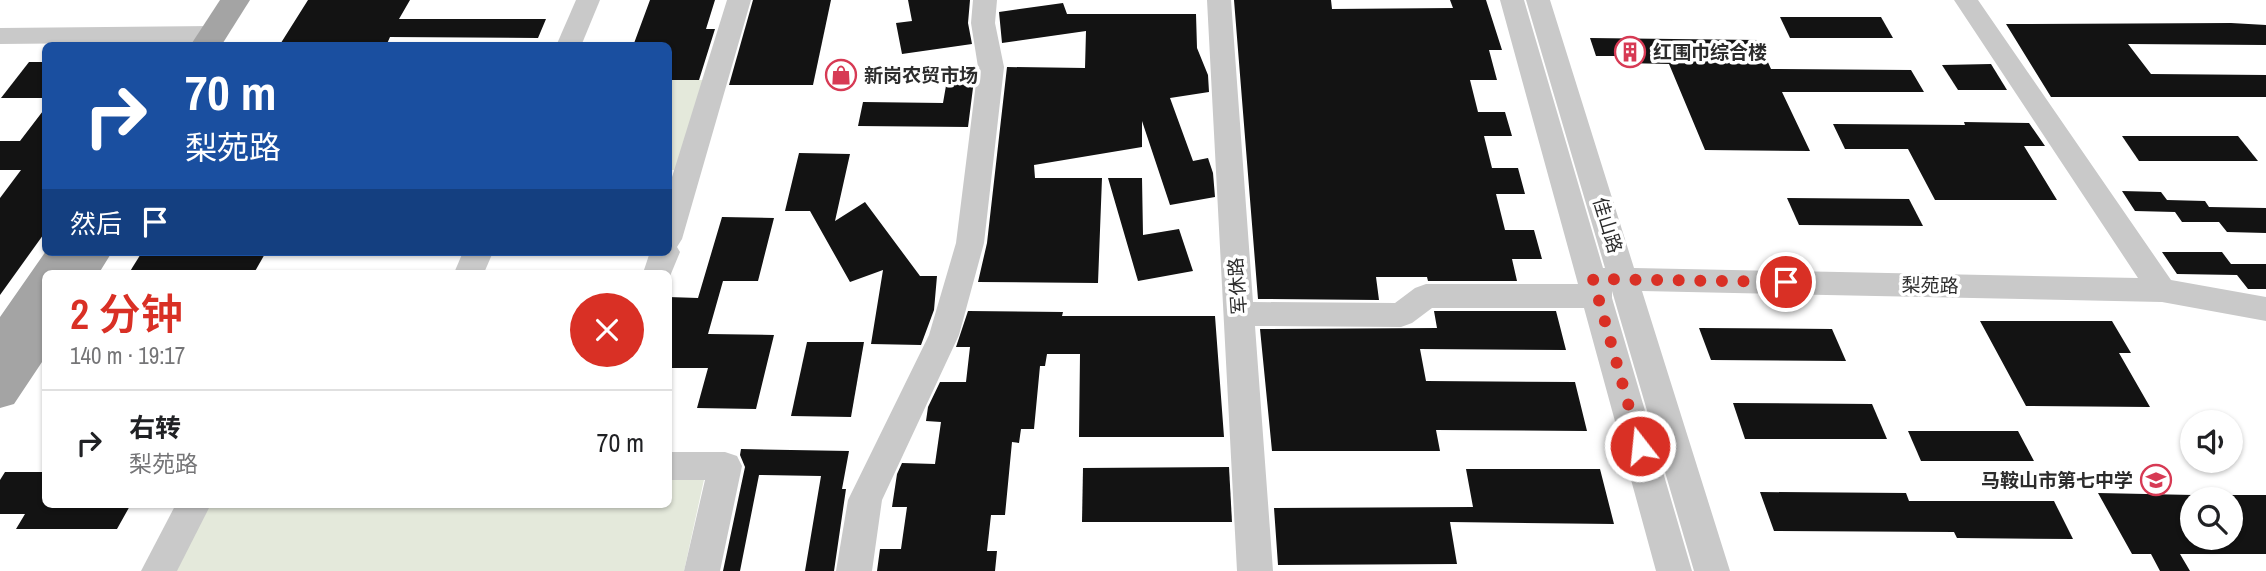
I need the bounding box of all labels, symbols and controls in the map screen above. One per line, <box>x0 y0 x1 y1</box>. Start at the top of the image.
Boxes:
building icon: 红围巾综合楼 <box>1613 35 1647 69</box>
place label: 红围巾综合楼 <box>1653 39 1767 65</box>
shop icon: 新岗农贸市场 <box>824 58 858 92</box>
text: 70 m <box>185 59 277 125</box>
place label: 新岗农贸市场 <box>864 62 978 88</box>
icon: right <box>70 70 161 161</box>
text: 梨苑路 <box>185 126 281 169</box>
street label: 佳山路 <box>1587 194 1629 256</box>
icon: arrive <box>136 203 174 241</box>
text: 然后 <box>70 206 122 241</box>
pin <box>1756 252 1816 312</box>
street label: 军休路 <box>1222 257 1252 315</box>
icon: arrive <box>1767 263 1805 301</box>
street label: 梨苑路 <box>1901 272 1959 298</box>
text: 2 分钟 <box>70 286 183 342</box>
button: close <box>570 293 644 367</box>
text: 140 m · 19:17 <box>70 340 185 371</box>
position arrow <box>1603 409 1677 483</box>
text: 右转 <box>129 410 181 445</box>
map controls <box>2180 410 2243 550</box>
button: sound <box>2180 410 2243 473</box>
icon: right <box>70 424 108 462</box>
text: 70 m <box>597 425 644 460</box>
text: 梨苑路 <box>129 448 198 479</box>
school or university icon: 马鞍山市第七中学 <box>2139 463 2173 497</box>
place label: 马鞍山市第七中学 <box>1981 467 2133 493</box>
button: search <box>2180 487 2243 550</box>

